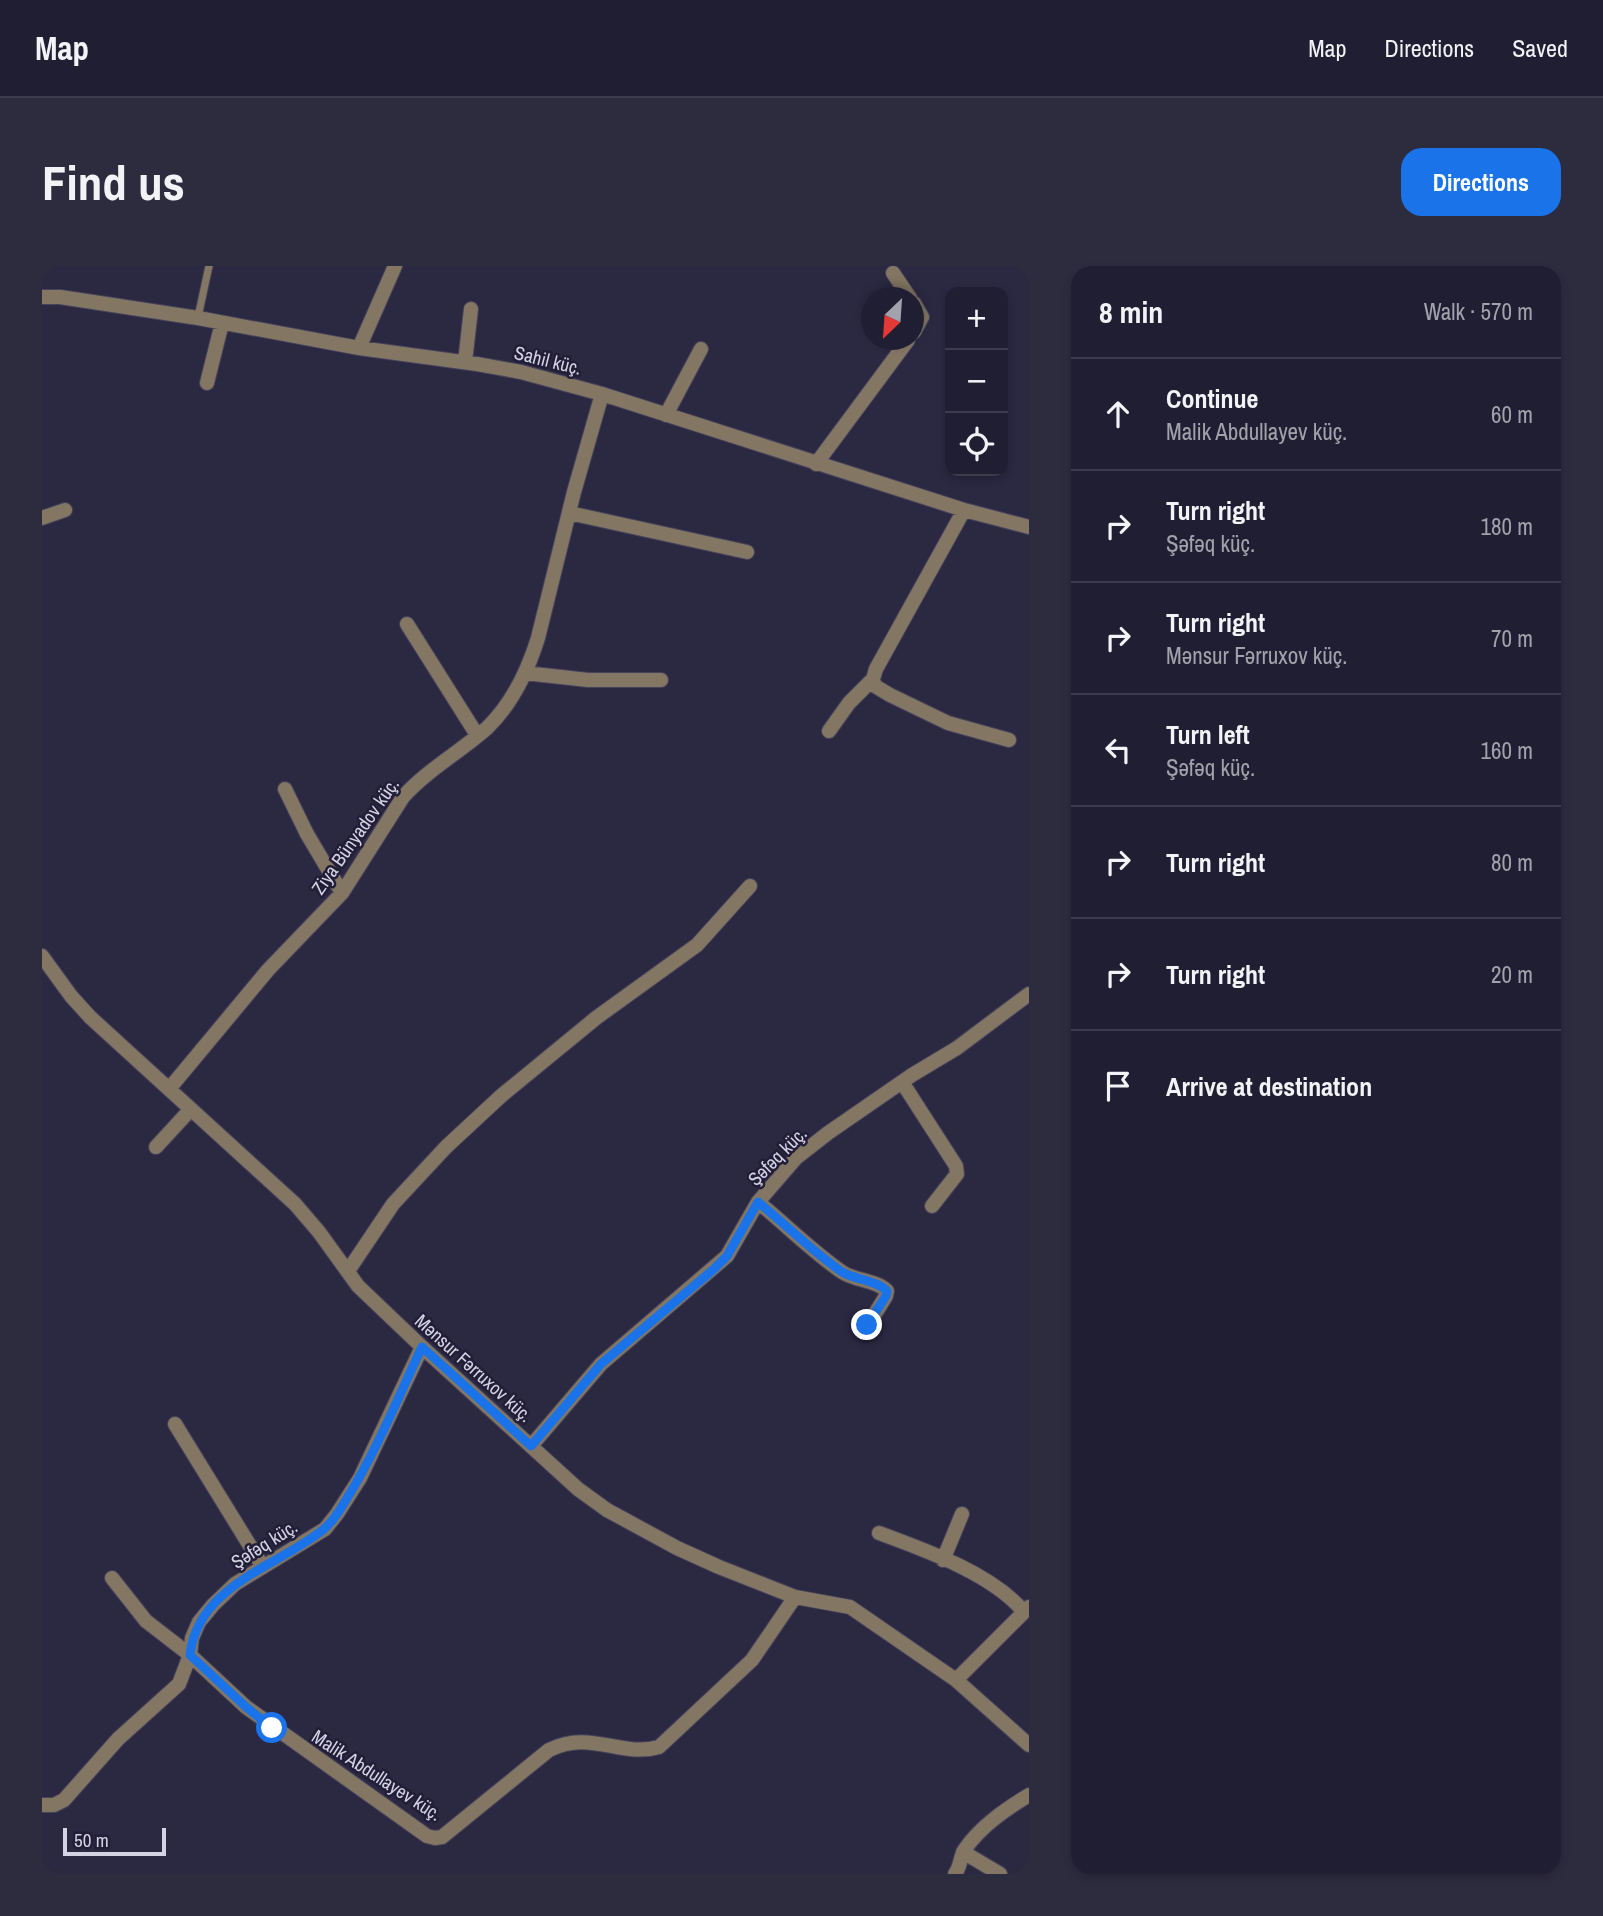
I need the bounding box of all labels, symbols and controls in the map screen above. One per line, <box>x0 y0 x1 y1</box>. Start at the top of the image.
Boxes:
text: Map <box>35 26 89 70</box>
text: Map <box>1308 32 1346 64</box>
text: Directions <box>1384 32 1474 64</box>
text: Saved <box>1512 32 1568 64</box>
button: Directions <box>1401 148 1561 216</box>
text: Find us <box>42 149 185 215</box>
north arrow <box>861 287 924 350</box>
map controls <box>945 287 1008 476</box>
button: + <box>945 287 1008 350</box>
text: 8 min <box>1099 292 1163 332</box>
text: Walk · 570 m <box>1424 296 1533 327</box>
street label: Sahil küç. <box>512 339 584 381</box>
button: − <box>945 350 1008 413</box>
text: Continue <box>1166 381 1258 416</box>
icon: ahead <box>1099 395 1137 433</box>
text: 60 m <box>1491 399 1533 430</box>
button: locate <box>945 413 1008 476</box>
text: Malik Abdullayev küç. <box>1166 416 1347 447</box>
text: Turn right <box>1166 493 1265 528</box>
icon: right <box>1099 507 1137 545</box>
text: 180 m <box>1481 511 1533 542</box>
text: Şəfəq küç. <box>1166 528 1255 559</box>
text: Turn right <box>1166 605 1265 640</box>
icon: right <box>1099 619 1137 657</box>
text: 70 m <box>1491 623 1533 654</box>
text: Mənsur Fərruxov küç. <box>1166 640 1347 671</box>
text: Turn left <box>1166 717 1250 752</box>
icon: left <box>1099 731 1137 769</box>
text: 160 m <box>1481 735 1533 766</box>
text: Şəfəq küç. <box>1166 752 1255 783</box>
street label: Ziya Bünyadov küç. <box>305 772 405 900</box>
icon: right <box>1099 843 1137 881</box>
text: Turn right <box>1166 845 1265 880</box>
text: 80 m <box>1491 847 1533 878</box>
icon: right <box>1099 955 1137 993</box>
text: Turn right <box>1166 957 1265 992</box>
text: 20 m <box>1491 959 1533 990</box>
icon: arrive <box>1099 1067 1137 1105</box>
text: Arrive at destination <box>1166 1069 1372 1104</box>
street label: Şəfəq küç. <box>742 1121 812 1191</box>
street label: Mənsur Fərruxov küç. <box>410 1308 538 1428</box>
route end <box>851 1309 882 1340</box>
street label: Şəfəq küç. <box>226 1513 302 1575</box>
route start <box>256 1712 287 1743</box>
street label: Malik Abdullayev küç. <box>307 1723 447 1827</box>
scale bar <box>63 1825 166 1857</box>
text: 50 m <box>74 1827 109 1853</box>

